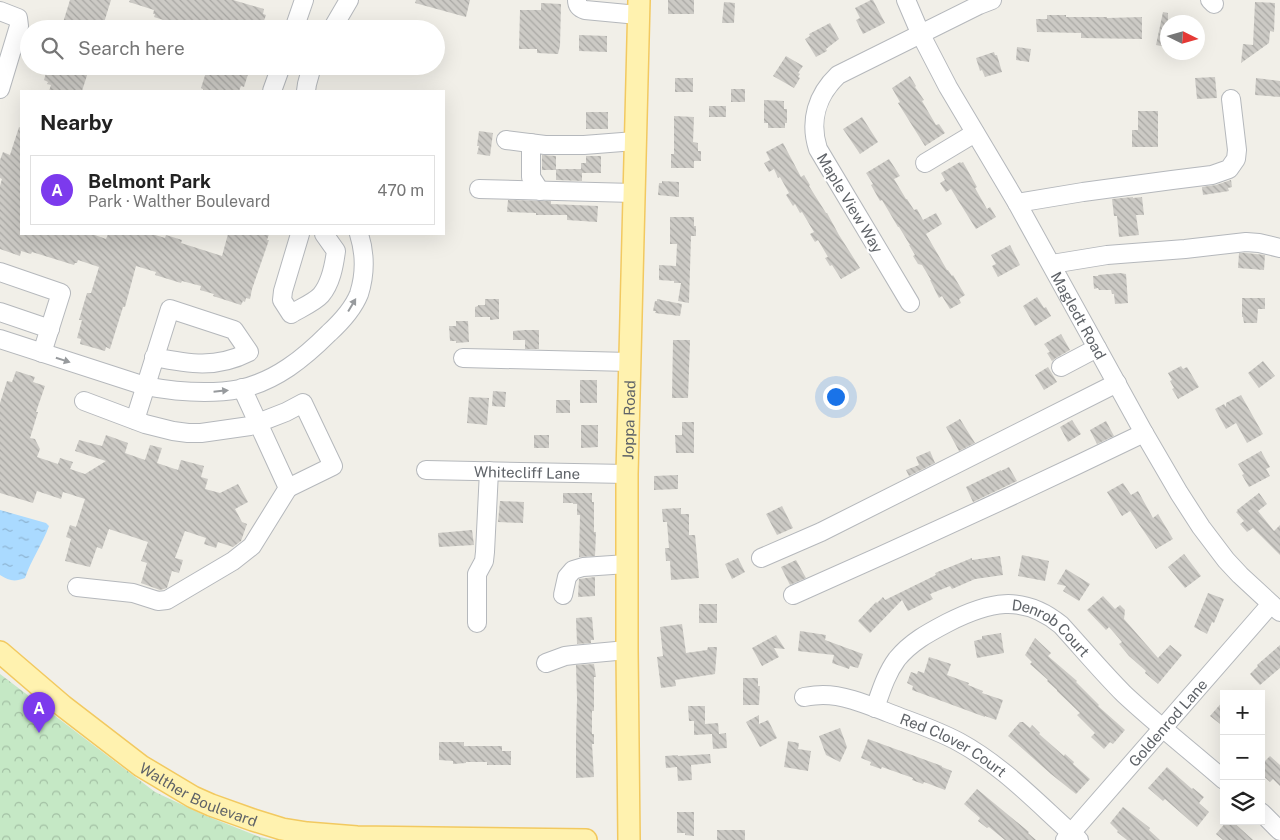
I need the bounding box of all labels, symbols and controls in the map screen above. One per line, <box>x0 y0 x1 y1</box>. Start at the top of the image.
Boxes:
north arrow <box>1160 15 1205 60</box>
search box <box>20 20 445 75</box>
icon: search <box>38 34 66 62</box>
text: Search here <box>78 37 185 59</box>
text: Nearby <box>40 110 113 135</box>
street label: Maple View Way <box>814 150 886 256</box>
text: Belmont Park <box>88 170 211 192</box>
text: A <box>51 181 63 200</box>
text: 470 m <box>377 181 424 200</box>
text: Park · Walther Boulevard <box>88 192 270 211</box>
street label: Magledt Road <box>1048 269 1110 362</box>
one-way arrow <box>348 299 357 312</box>
one-way arrow <box>56 356 71 364</box>
street label: Joppa Road <box>619 380 638 460</box>
your location <box>823 384 849 410</box>
one-way arrow <box>213 387 229 395</box>
street label: Whitecliff Lane <box>474 462 580 482</box>
street label: Denrob Court <box>1011 595 1094 660</box>
street label: Goldenrod Lane <box>1125 675 1210 770</box>
map controls <box>1220 690 1265 825</box>
button: + <box>1220 690 1265 735</box>
pin: A <box>23 692 55 733</box>
street label: Red Clover Court <box>898 710 1010 780</box>
button: − <box>1220 735 1265 780</box>
street label: Walther Boulevard <box>137 759 260 829</box>
button: layers <box>1220 780 1265 825</box>

